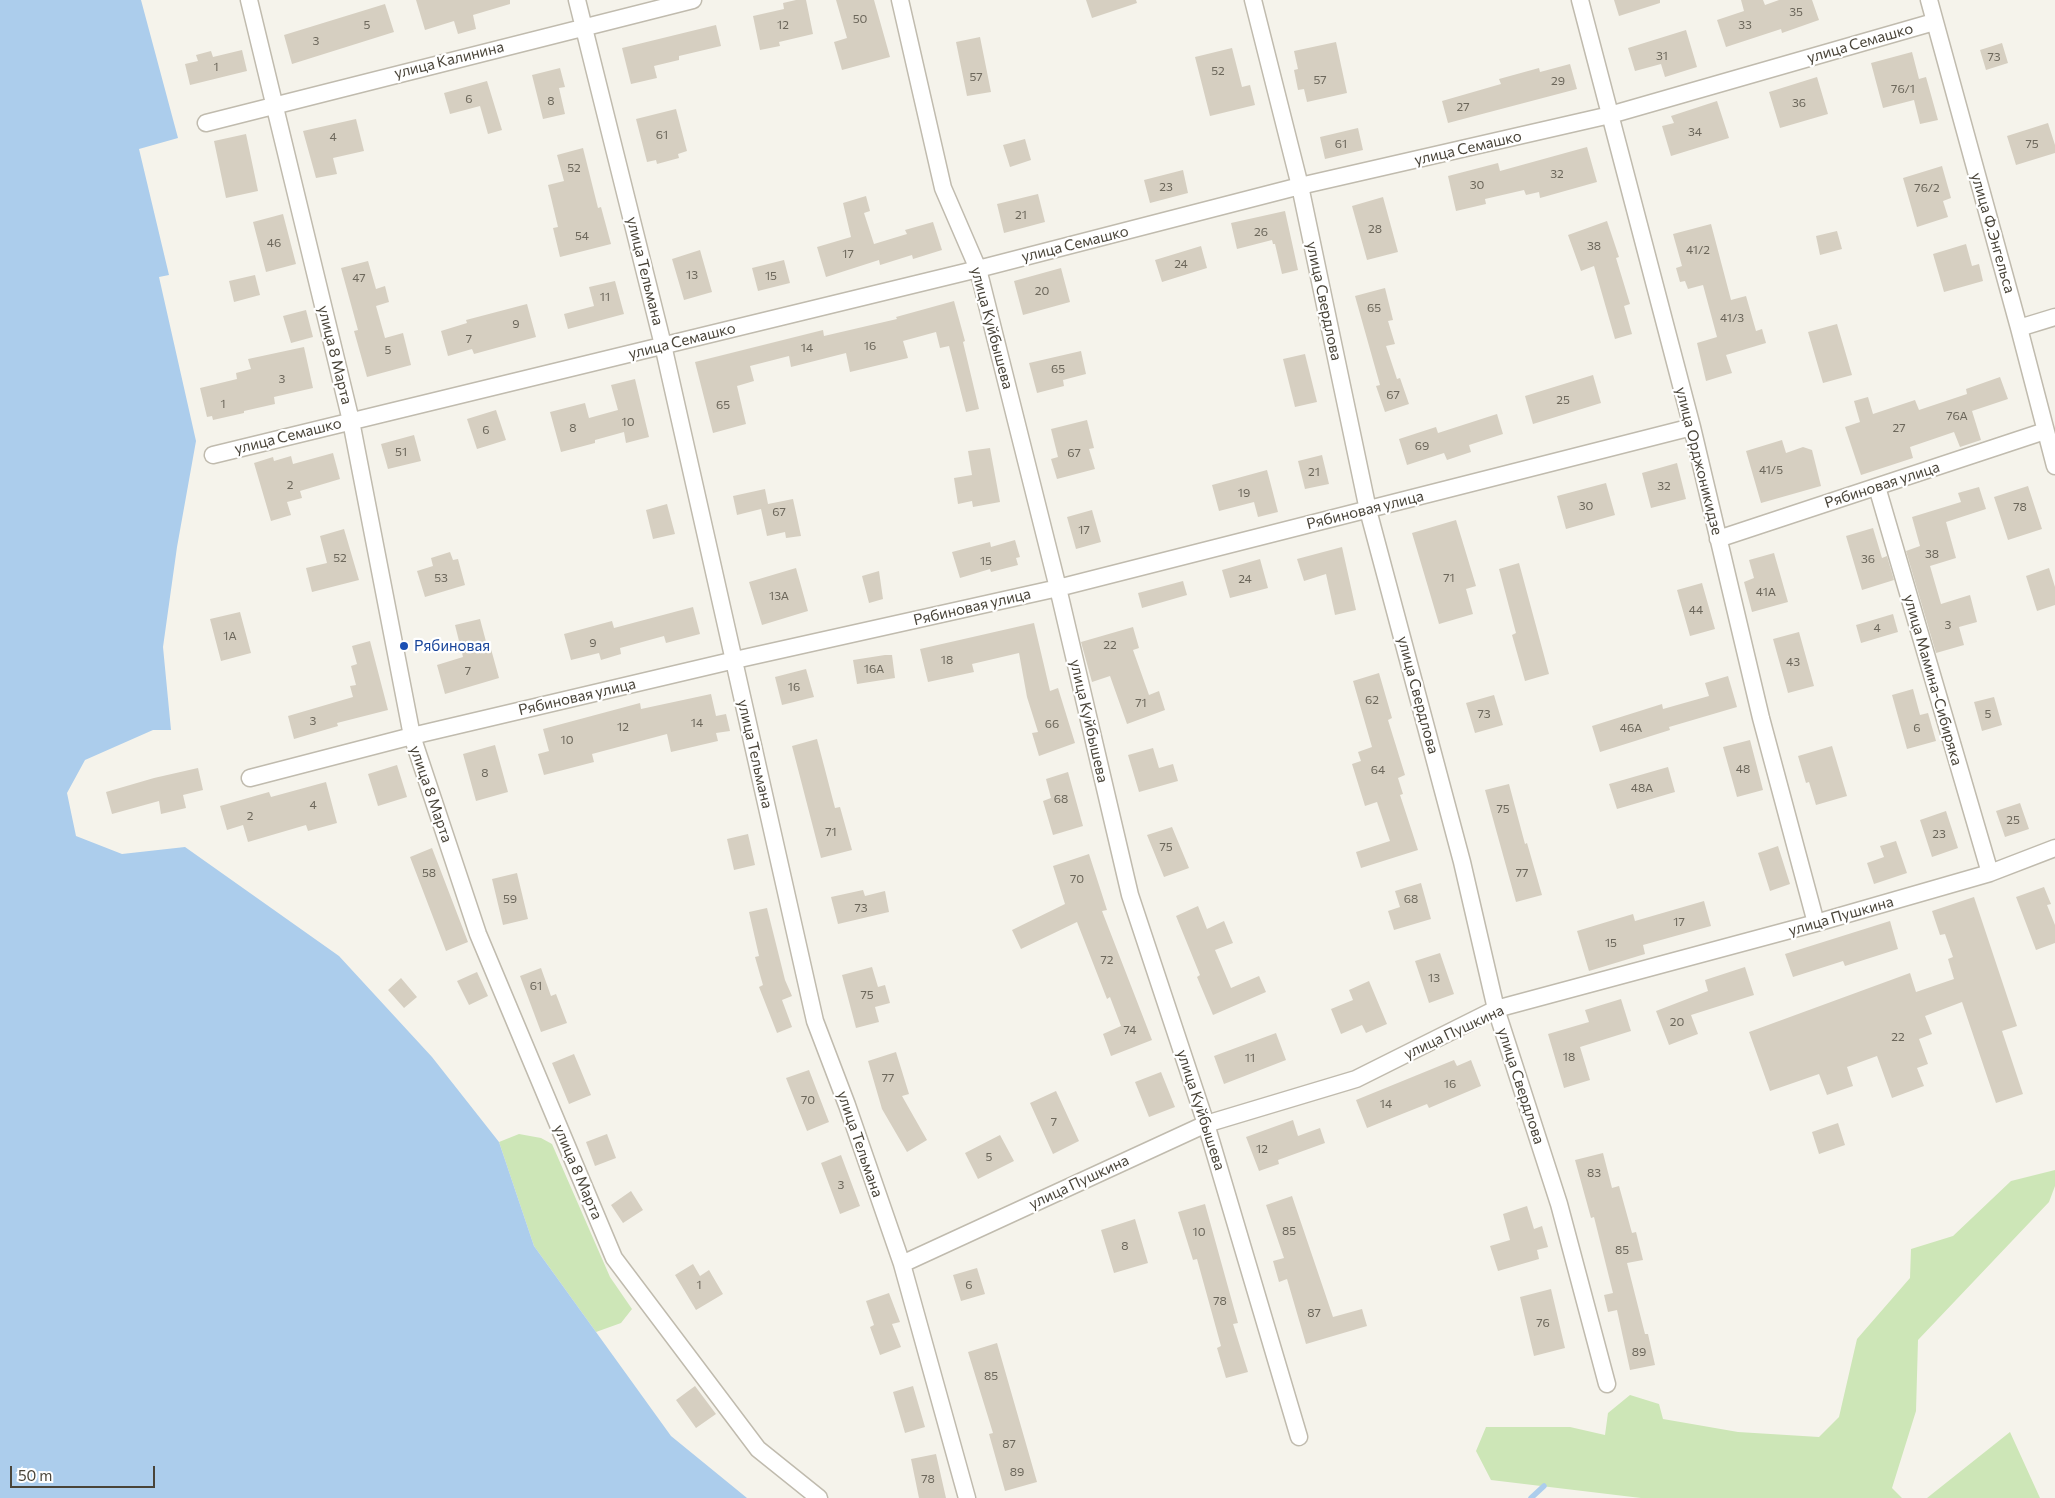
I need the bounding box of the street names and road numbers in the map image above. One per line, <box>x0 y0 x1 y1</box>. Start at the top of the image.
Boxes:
street label: улица Семашко <box>1805 19 1915 67</box>
street label: улица Калинина <box>392 38 506 82</box>
street label: улица Семашко <box>1413 127 1523 169</box>
street label: улица Ф.Энгельса <box>1967 171 2019 295</box>
street label: улица Тельмана <box>623 215 667 327</box>
street label: улица Семашко <box>1020 222 1130 266</box>
street label: улица Свердлова <box>1303 240 1345 362</box>
street label: улица Куйбышева <box>967 265 1017 391</box>
street label: улица 8 Марта <box>314 304 356 406</box>
street label: улица Семашко <box>627 319 737 363</box>
street label: улица Орджоникидзе <box>1672 385 1726 537</box>
street label: улица Семашко <box>233 414 343 458</box>
street label: Рябиновая улица <box>1822 458 1942 512</box>
street label: Рябиновая улица <box>1305 487 1425 533</box>
street label: Рябиновая улица <box>912 585 1032 629</box>
street label: улица Мамина-Сибиряка <box>1900 593 1966 767</box>
street label: улица Свердлова <box>1394 634 1442 756</box>
street label: улица Куйбышева <box>1066 658 1112 784</box>
street label: Рябиновая улица <box>517 675 637 719</box>
street label: улица Тельмана <box>734 698 776 810</box>
street label: улица 8 Марта <box>406 743 456 845</box>
street label: улица Пушкина <box>1786 892 1896 940</box>
street label: улица Пушкина <box>1401 1001 1507 1063</box>
street label: улица Свердлова <box>1494 1026 1548 1146</box>
street label: улица Куйбышева <box>1173 1047 1229 1173</box>
street label: улица Тельмана <box>833 1088 887 1200</box>
street label: улица 8 Марта <box>550 1122 606 1222</box>
street label: улица Пушкина <box>1026 1151 1132 1213</box>

